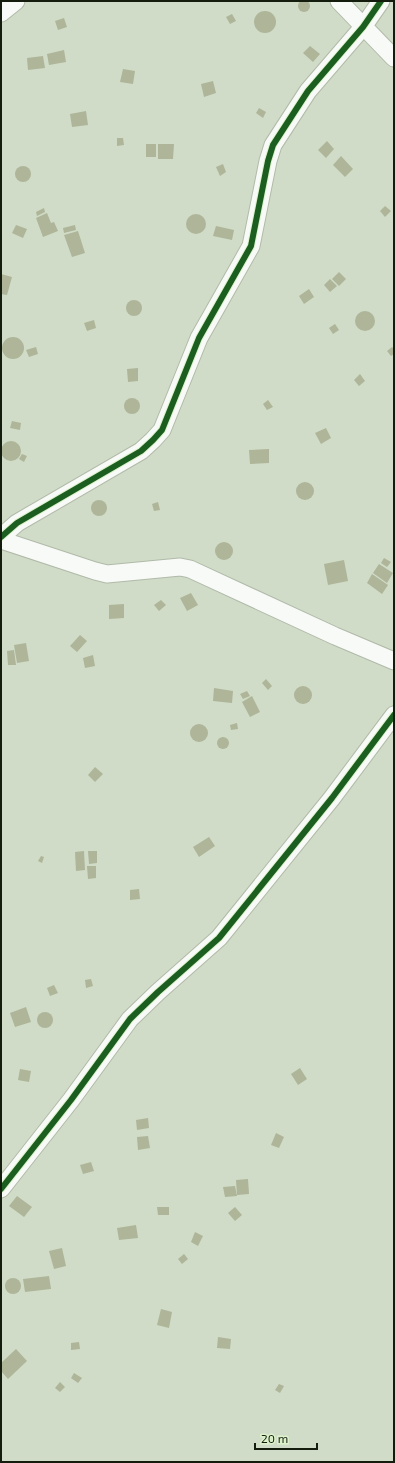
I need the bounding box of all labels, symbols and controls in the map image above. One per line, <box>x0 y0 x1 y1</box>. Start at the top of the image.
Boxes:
scale bar <box>255 1425 317 1451</box>
text: 20 m <box>261 1431 288 1445</box>

